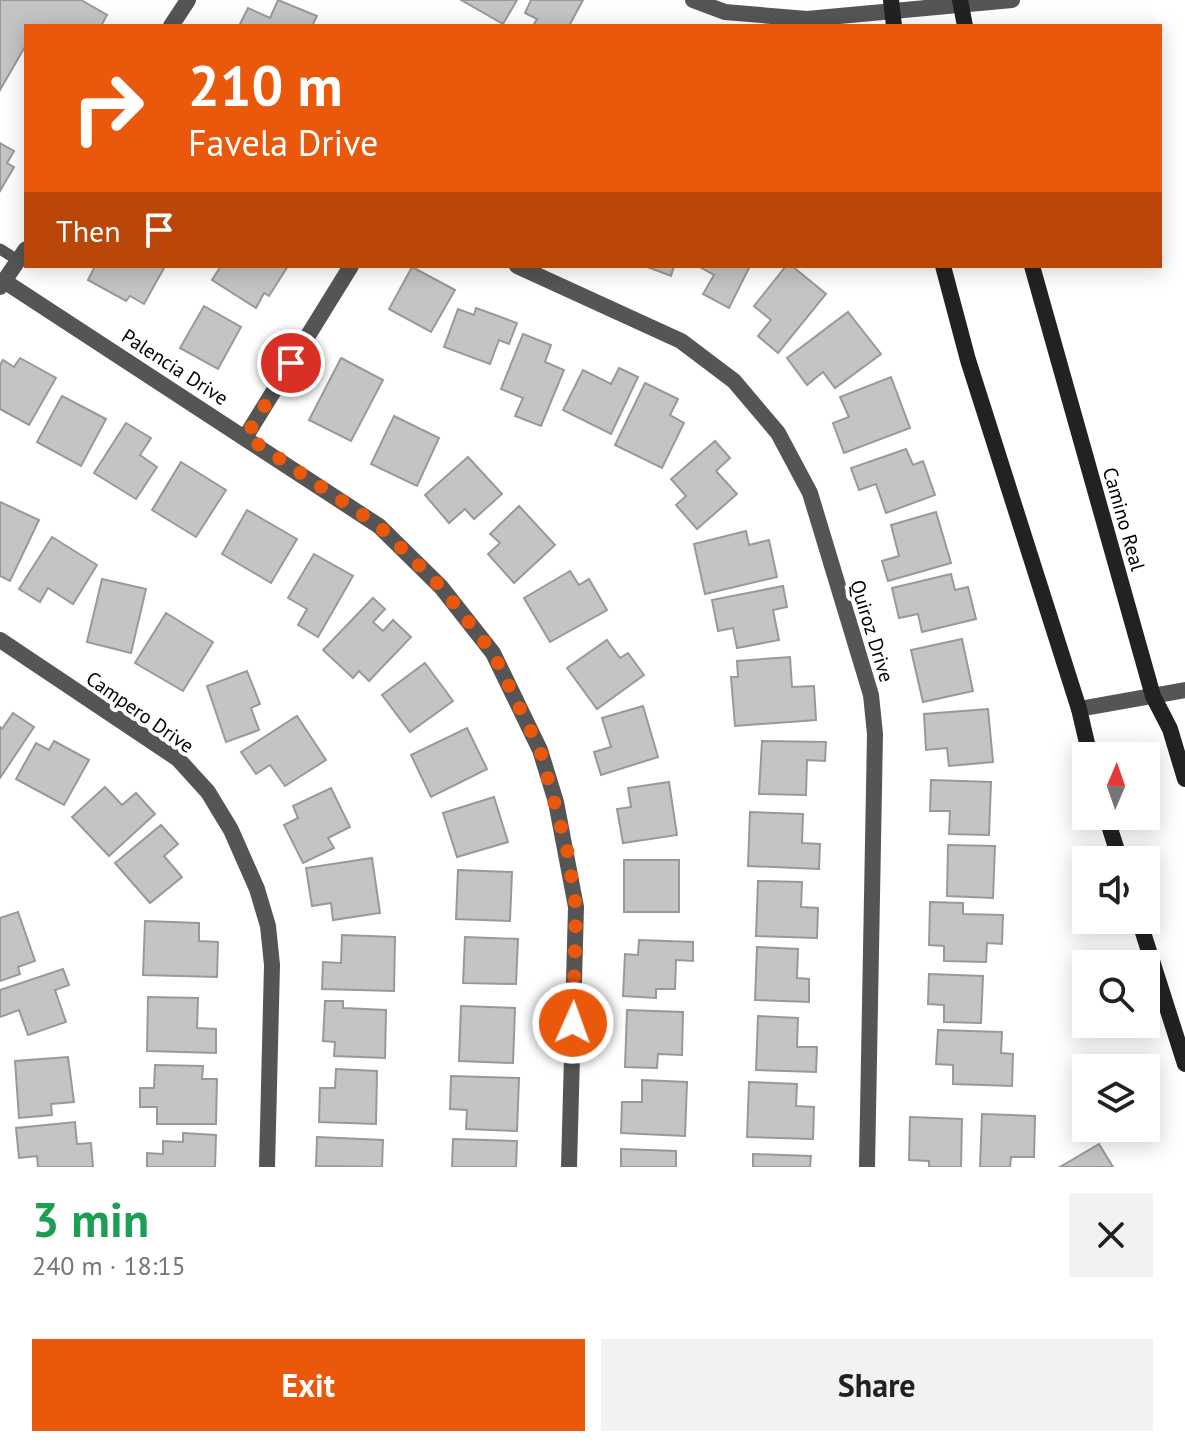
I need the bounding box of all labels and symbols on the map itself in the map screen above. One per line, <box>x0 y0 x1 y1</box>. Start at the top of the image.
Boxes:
street label: Palencia Drive <box>117 323 233 411</box>
pin <box>257 329 325 397</box>
street label: Camino Real <box>1097 464 1151 574</box>
street label: Quiroz Drive <box>844 577 900 685</box>
street label: Campero Drive <box>81 665 199 759</box>
north arrow <box>1072 742 1160 830</box>
position arrow <box>531 981 615 1065</box>

